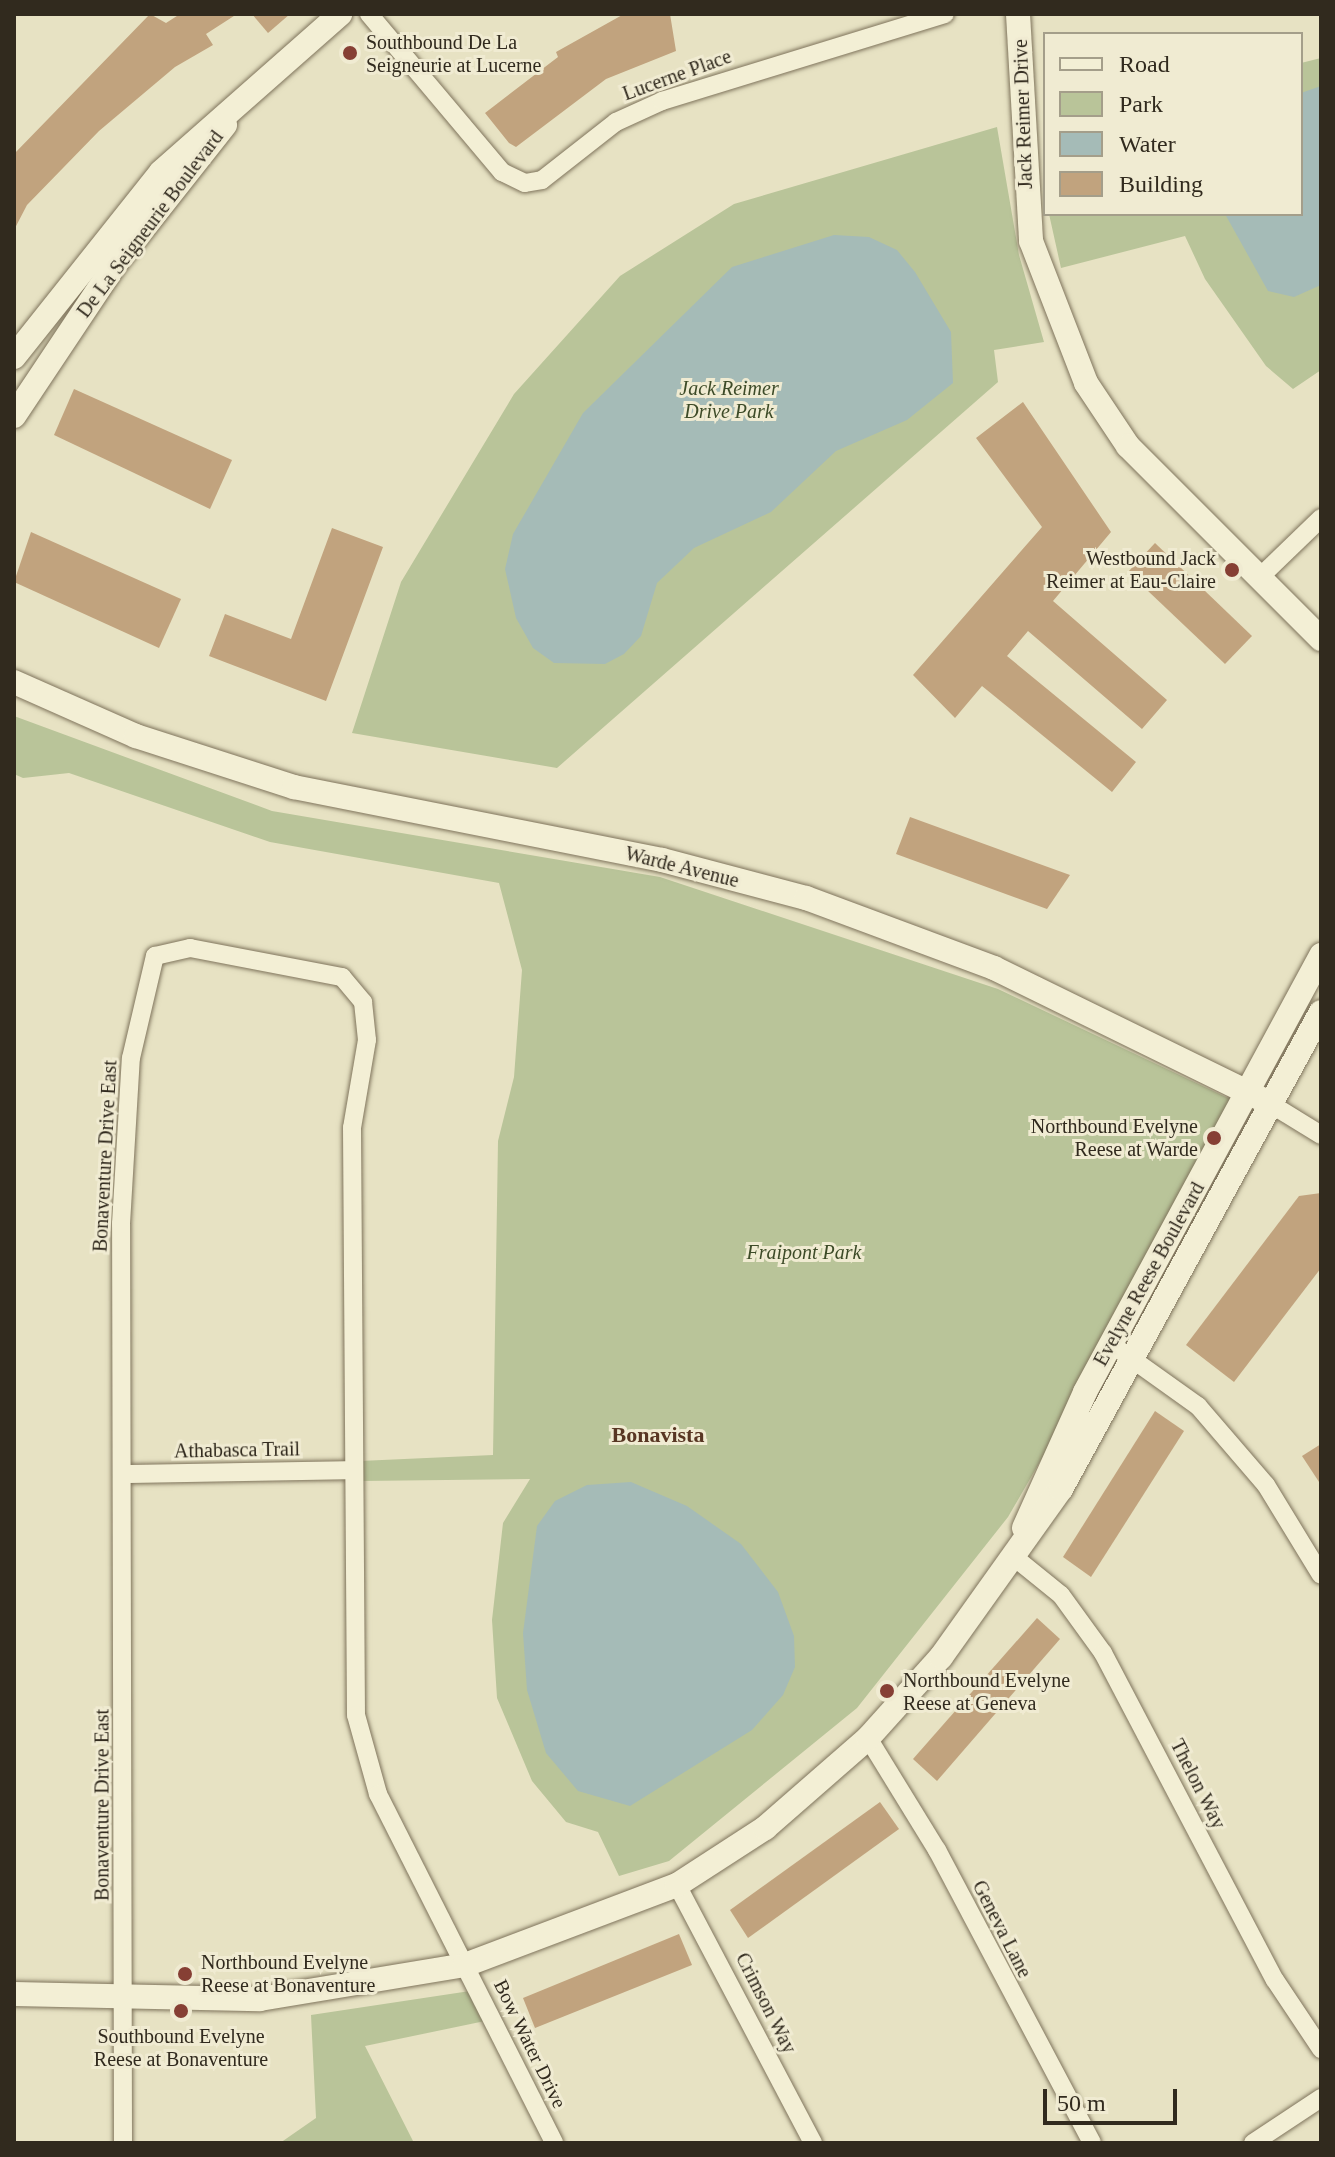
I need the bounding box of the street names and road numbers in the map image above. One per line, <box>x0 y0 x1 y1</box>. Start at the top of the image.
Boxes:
street label: Jack Reimer Drive <box>1008 39 1038 189</box>
street label: Lucerne Place <box>619 44 735 106</box>
street label: De La Seigneurie Boulevard <box>72 126 228 322</box>
street label: Warde Avenue <box>622 841 742 893</box>
street label: Bonaventure Drive East <box>88 1059 122 1253</box>
street label: Evelyne Reese Boulevard <box>1088 1178 1210 1370</box>
street label: Athabasca Trail <box>174 1437 300 1463</box>
street label: Bonaventure Drive East <box>90 1709 114 1901</box>
street label: Thelon Way <box>1165 1735 1231 1833</box>
street label: Geneva Lane <box>967 1876 1037 1982</box>
street label: Crimson Way <box>730 1949 802 2057</box>
street label: Bow Water Drive <box>488 1976 572 2112</box>

